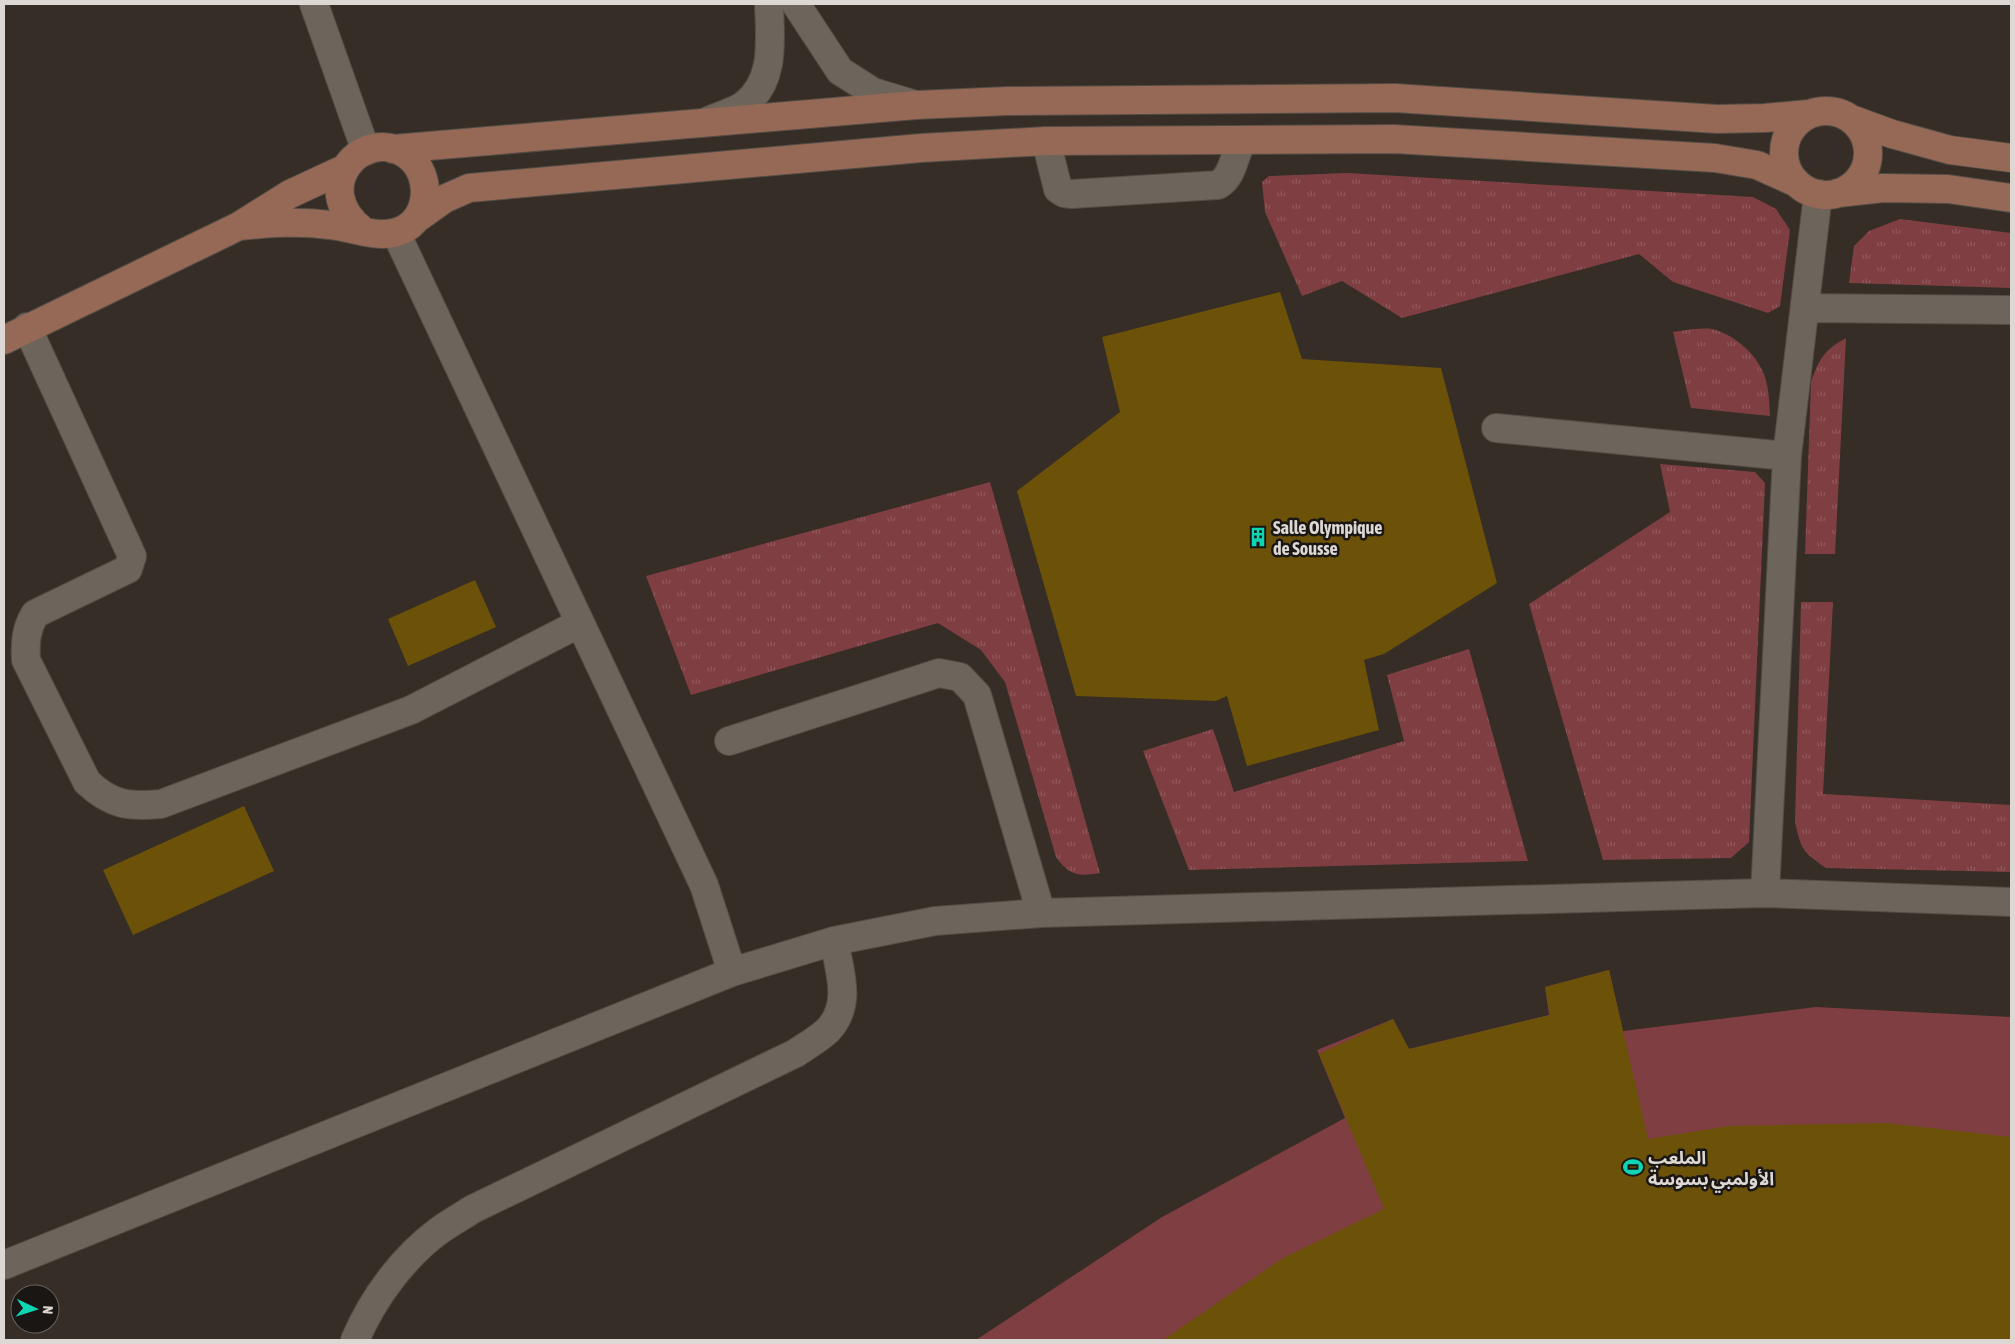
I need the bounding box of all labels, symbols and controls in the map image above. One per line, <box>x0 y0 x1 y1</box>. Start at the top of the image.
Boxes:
place label: Salle Olympique de Sousse <box>1273 517 1382 559</box>
building icon: Salle Olympique de Sousse <box>1247 526 1269 548</box>
place label: الملعب الأولمبي بسوسة <box>1648 1147 1774 1193</box>
sports icon: الملعب الأولمبي بسوسة <box>1622 1156 1644 1178</box>
north arrow <box>10 1284 60 1334</box>
text: N <box>40 1305 56 1315</box>

